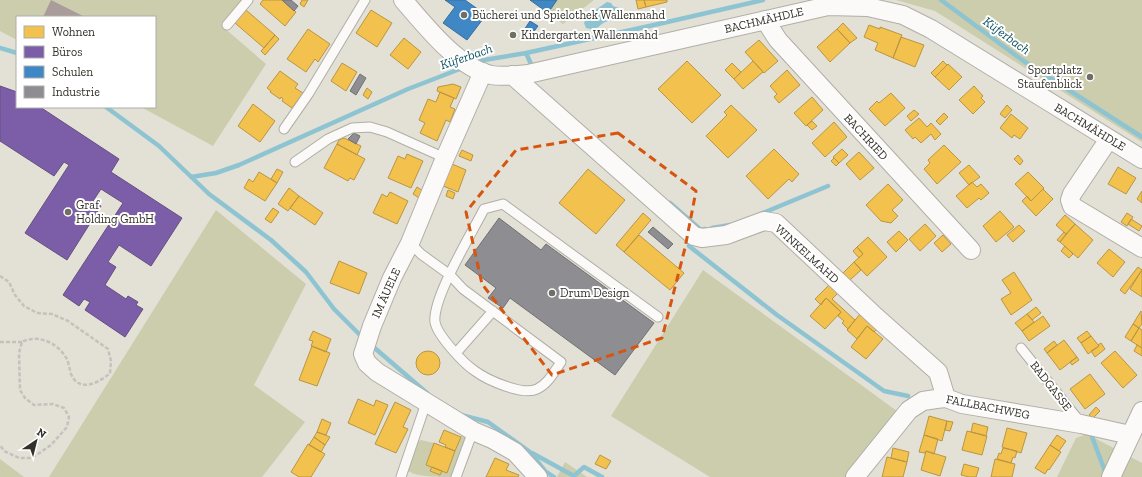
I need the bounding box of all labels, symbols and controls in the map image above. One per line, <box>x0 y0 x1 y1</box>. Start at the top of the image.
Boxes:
street label: BACHMÄHDLE <box>723 4 805 36</box>
place label: Bücherei und Spielothek Wallenmahd <box>472 8 666 22</box>
marker: Bücherei und Spielothek Wallenmahd <box>459 10 469 20</box>
water label: Küferbach <box>980 13 1033 58</box>
legend <box>16 16 156 108</box>
text: Wohnen <box>52 25 95 39</box>
place label: Kindergarten Wallenmahd <box>521 28 658 42</box>
marker: Kindergarten Wallenmahd <box>508 30 518 40</box>
water label: Küferbach <box>438 40 495 72</box>
text: Büros <box>52 45 82 59</box>
place label: Sportplatz Staufenblick <box>1018 63 1083 91</box>
text: Schulen <box>52 65 93 79</box>
marker: Sportplatz Staufenblick <box>1085 72 1095 82</box>
text: Industrie <box>52 85 100 99</box>
street label: BACHMÄHDLE <box>1052 100 1128 154</box>
street label: BACHRIED <box>841 111 891 163</box>
place label: Graf Holding GmbH <box>76 198 154 226</box>
marker: Graf Holding GmbH <box>63 207 73 217</box>
street label: WINKELMAHD <box>772 222 842 286</box>
street label: IM ÄUELE <box>369 266 403 320</box>
place label: Drum Design <box>560 286 630 300</box>
marker: Drum Design <box>547 288 557 298</box>
street label: BADGASSE <box>1027 358 1075 414</box>
street label: FALLBACHWEG <box>945 392 1031 422</box>
north arrow <box>16 421 56 461</box>
text: N <box>34 425 49 441</box>

